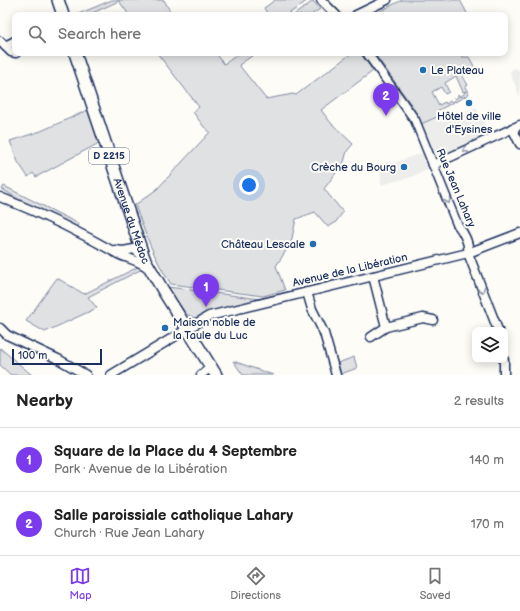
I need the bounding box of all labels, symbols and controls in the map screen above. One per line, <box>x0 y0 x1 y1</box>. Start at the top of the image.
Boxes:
search box <box>12 12 508 56</box>
icon: search <box>26 23 48 45</box>
text: Search here <box>58 25 141 44</box>
place label: Le Plateau <box>431 64 484 77</box>
marker: Le Plateau <box>418 65 428 75</box>
pin: 2 <box>373 83 399 116</box>
marker: Hôtel de ville d'Eysines <box>464 98 474 108</box>
place label: Hôtel de ville d'Eysines <box>437 110 502 136</box>
one-way arrow <box>462 145 470 153</box>
street label: Rue Jean Lahary <box>434 147 478 229</box>
road number: D 2215 <box>89 148 129 164</box>
place label: Crèche du Bourg <box>311 161 396 174</box>
marker: Crèche du Bourg <box>399 162 409 172</box>
your location <box>239 175 259 195</box>
street label: Avenue du Médoc <box>111 176 153 266</box>
one-way arrow <box>443 198 451 205</box>
place label: Château Lescale <box>221 238 305 251</box>
marker: Château Lescale <box>308 239 318 249</box>
street label: Avenue de la Libération <box>291 250 409 290</box>
pin: 1 <box>193 274 219 307</box>
one-way arrow <box>477 286 485 293</box>
place label: Maison noble de la Taule du Luc <box>173 316 256 342</box>
marker: Maison noble de la Taule du Luc <box>160 323 170 333</box>
map controls <box>472 327 508 363</box>
button: layers <box>472 327 508 363</box>
scale bar <box>12 347 102 366</box>
text: 100 m <box>18 349 47 362</box>
text: Nearby <box>16 391 73 411</box>
text: 2 results <box>454 393 504 409</box>
text: Square de la Place du 4 Septembre <box>54 442 297 461</box>
text: 1 <box>26 452 32 468</box>
text: 140 m <box>469 452 504 468</box>
text: Park · Avenue de la Libération <box>54 461 227 477</box>
text: Salle paroissiale catholique Lahary <box>54 506 293 525</box>
text: 2 <box>25 516 33 532</box>
text: 170 m <box>471 516 504 532</box>
text: Church · Rue Jean Lahary <box>54 525 204 541</box>
tab: Map <box>69 565 92 602</box>
tab: Directions <box>230 565 281 602</box>
tab: Saved <box>420 565 451 602</box>

